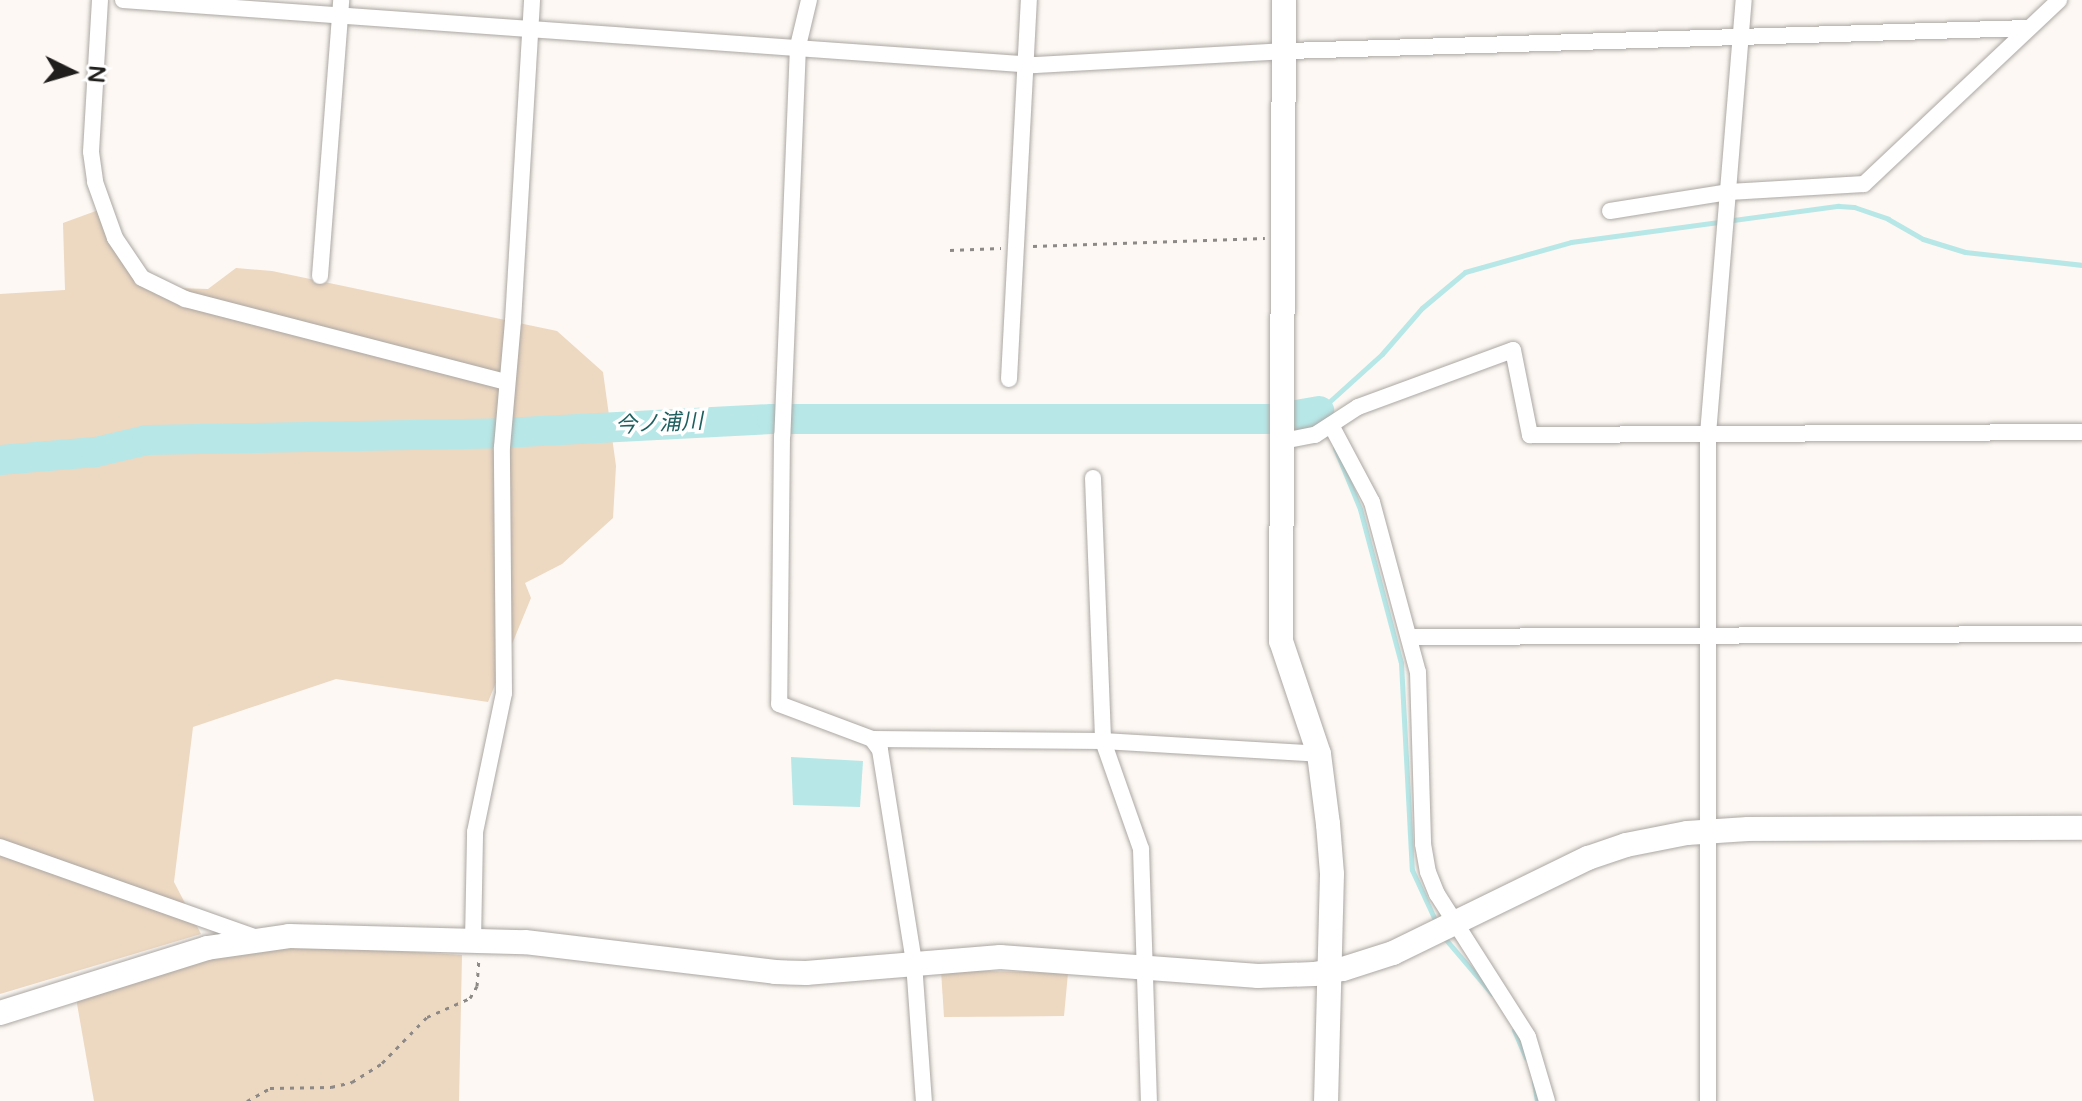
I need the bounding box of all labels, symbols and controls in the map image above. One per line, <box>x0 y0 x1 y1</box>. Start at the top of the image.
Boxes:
north arrow <box>32 32 112 112</box>
text: N <box>82 64 110 84</box>
water label: 今ノ浦川 <box>614 409 704 439</box>

